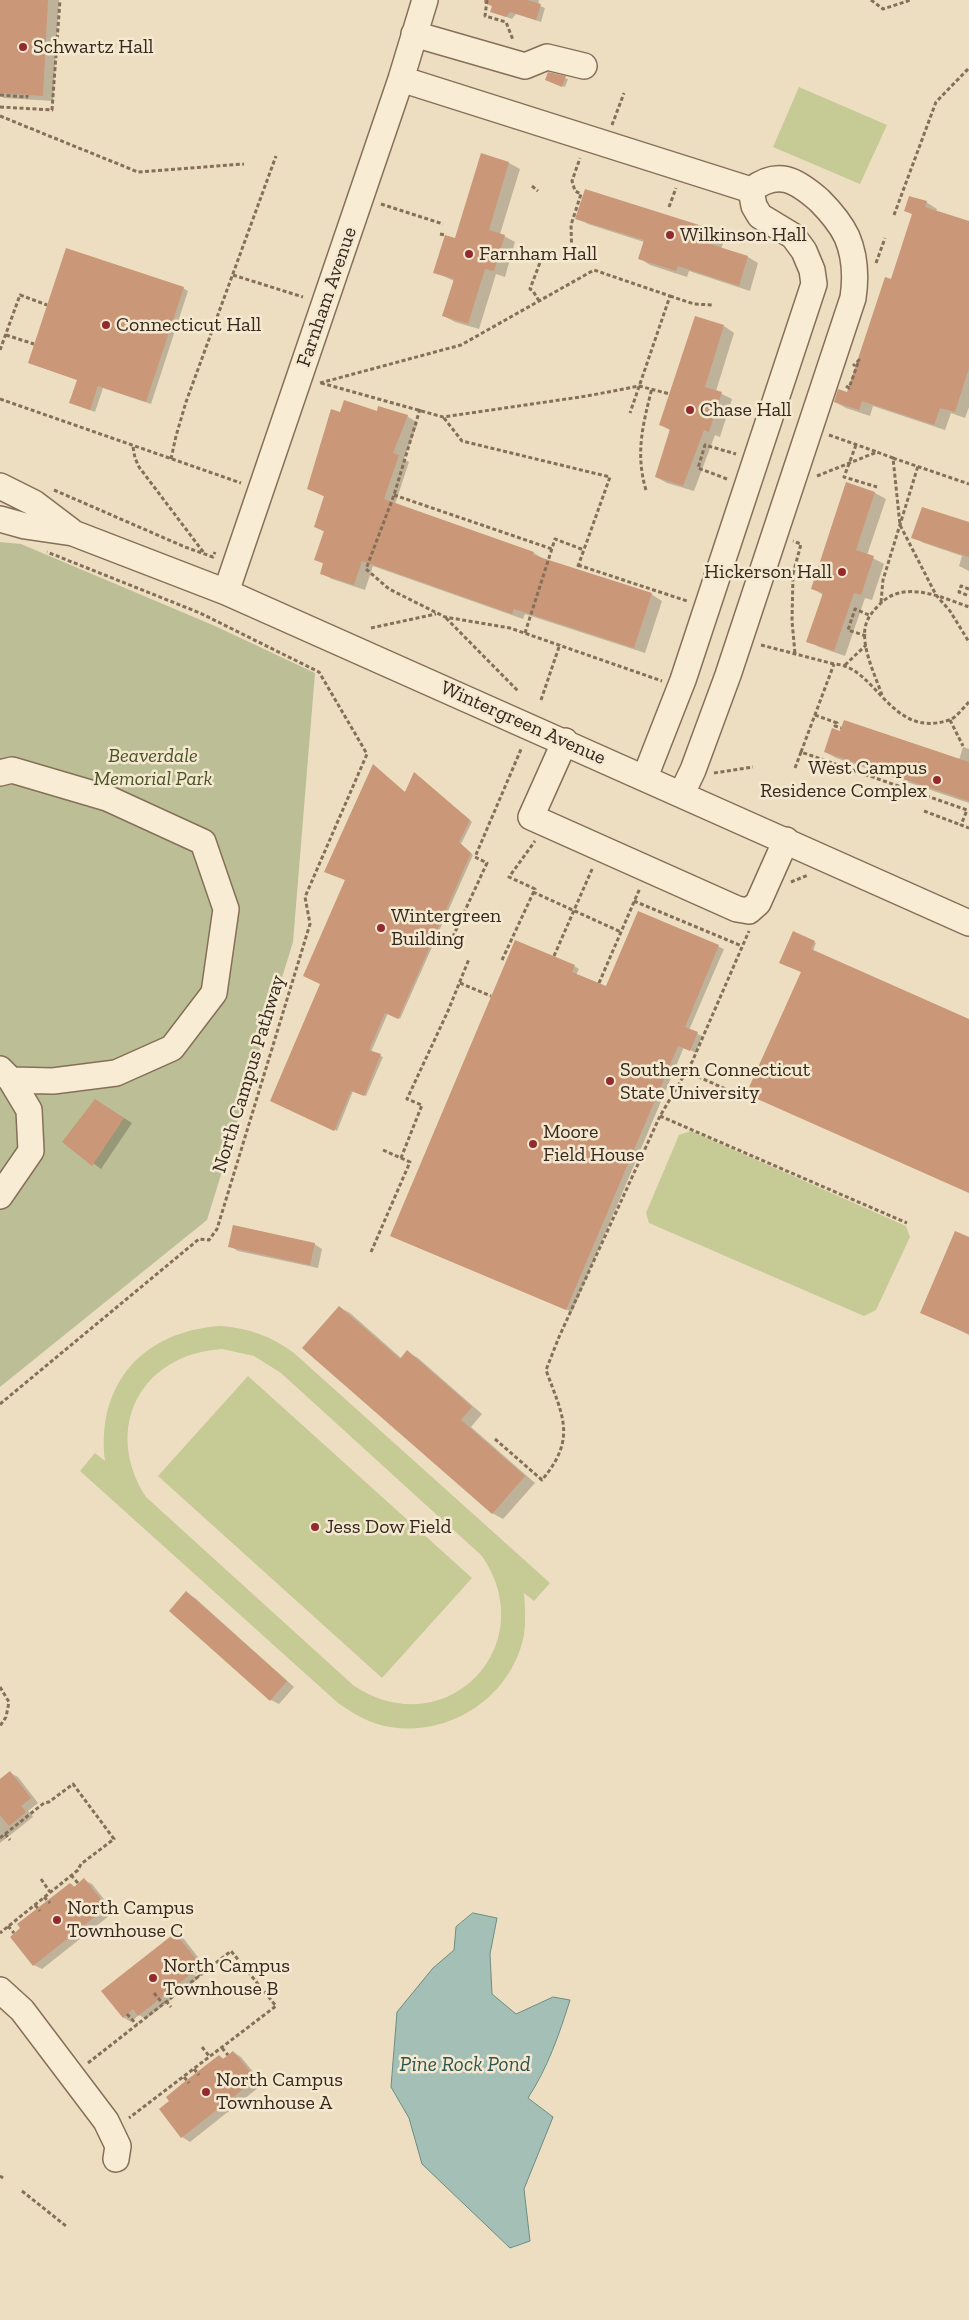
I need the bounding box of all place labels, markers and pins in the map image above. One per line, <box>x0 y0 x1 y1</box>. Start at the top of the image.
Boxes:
place label: Schwartz Hall <box>33 35 154 59</box>
marker: Schwartz Hall <box>17 41 29 53</box>
place label: Wilkinson Hall <box>680 223 807 247</box>
marker: Wilkinson Hall <box>664 229 676 241</box>
place label: Farnham Hall <box>479 242 597 266</box>
marker: Farnham Hall <box>463 248 475 260</box>
place label: Connecticut Hall <box>116 313 261 337</box>
marker: Connecticut Hall <box>100 319 112 331</box>
place label: Chase Hall <box>700 398 792 422</box>
marker: Chase Hall <box>684 404 696 416</box>
place label: Hickerson Hall <box>704 560 832 584</box>
marker: Hickerson Hall <box>836 566 848 578</box>
place label: West Campus Residence Complex <box>760 756 927 803</box>
marker: West Campus Residence Complex <box>931 774 943 786</box>
place label: Wintergreen Building <box>391 904 501 951</box>
marker: Wintergreen Building <box>375 922 387 934</box>
place label: Southern Connecticut State University <box>620 1058 810 1105</box>
marker: Southern Connecticut State University <box>604 1075 616 1087</box>
place label: Moore Field House <box>543 1120 644 1167</box>
marker: Moore Field House <box>527 1138 539 1150</box>
place label: Jess Dow Field <box>325 1515 452 1539</box>
marker: Jess Dow Field <box>309 1521 321 1533</box>
place label: North Campus Townhouse C <box>67 1896 194 1943</box>
marker: North Campus Townhouse C <box>51 1914 63 1926</box>
place label: North Campus Townhouse B <box>163 1954 290 2001</box>
marker: North Campus Townhouse B <box>147 1972 159 1984</box>
place label: North Campus Townhouse A <box>216 2068 343 2115</box>
marker: North Campus Townhouse A <box>200 2086 212 2098</box>

